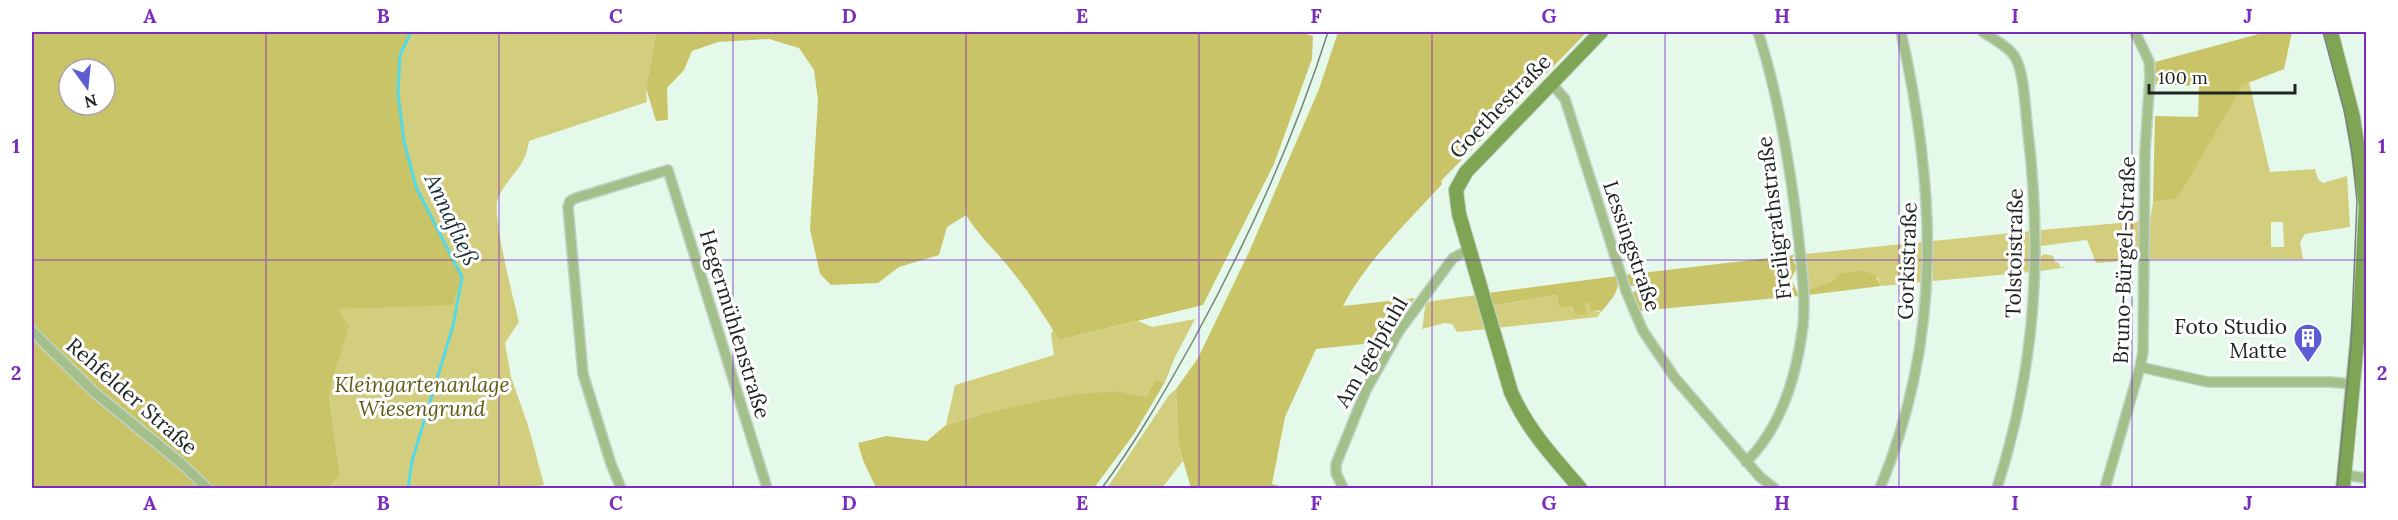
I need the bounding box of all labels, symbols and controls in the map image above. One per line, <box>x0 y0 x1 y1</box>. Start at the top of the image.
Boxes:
text: A <box>143 3 157 28</box>
text: B <box>376 3 390 28</box>
text: C <box>609 3 623 28</box>
text: D <box>841 3 857 28</box>
text: E <box>1076 3 1088 28</box>
text: F <box>1310 3 1322 28</box>
text: G <box>1541 3 1557 28</box>
text: H <box>1774 3 1790 28</box>
text: I <box>2011 3 2019 28</box>
text: J <box>2243 3 2253 28</box>
street label: Goethestraße <box>1443 48 1557 164</box>
north arrow <box>57 57 117 117</box>
scale bar <box>2149 57 2294 95</box>
text: 100 m <box>2158 66 2208 89</box>
text: N <box>82 90 99 113</box>
text: 1 <box>12 133 20 158</box>
text: 1 <box>2378 133 2386 158</box>
street label: Freiligrathstraße <box>1751 135 1797 301</box>
street label: Bruno-Bürgel-Straße <box>2107 156 2141 364</box>
water label: Annafließ <box>418 168 485 269</box>
street label: Lessingstraße <box>1597 177 1667 315</box>
street label: Tolstoistraße <box>1999 188 2029 318</box>
street label: Gorkistraße <box>1891 202 1923 320</box>
street label: Hegermühlenstraße <box>693 226 777 422</box>
street label: Am Igelpfuhl <box>1328 292 1413 413</box>
place label: Foto Studio Matte <box>2174 313 2287 364</box>
building icon: Foto Studio Matte <box>2292 322 2324 364</box>
street label: Rehfelder Straße <box>61 332 203 460</box>
text: 2 <box>11 360 21 385</box>
text: 2 <box>2377 360 2387 385</box>
park label: Kleingartenanlage Wiesengrund <box>335 371 509 422</box>
text: A <box>143 490 157 515</box>
text: B <box>376 490 390 515</box>
text: C <box>609 490 623 515</box>
text: D <box>841 490 857 515</box>
text: E <box>1076 490 1088 515</box>
text: F <box>1310 490 1322 515</box>
text: G <box>1541 490 1557 515</box>
text: H <box>1774 490 1790 515</box>
text: I <box>2011 490 2019 515</box>
text: J <box>2243 490 2253 515</box>

